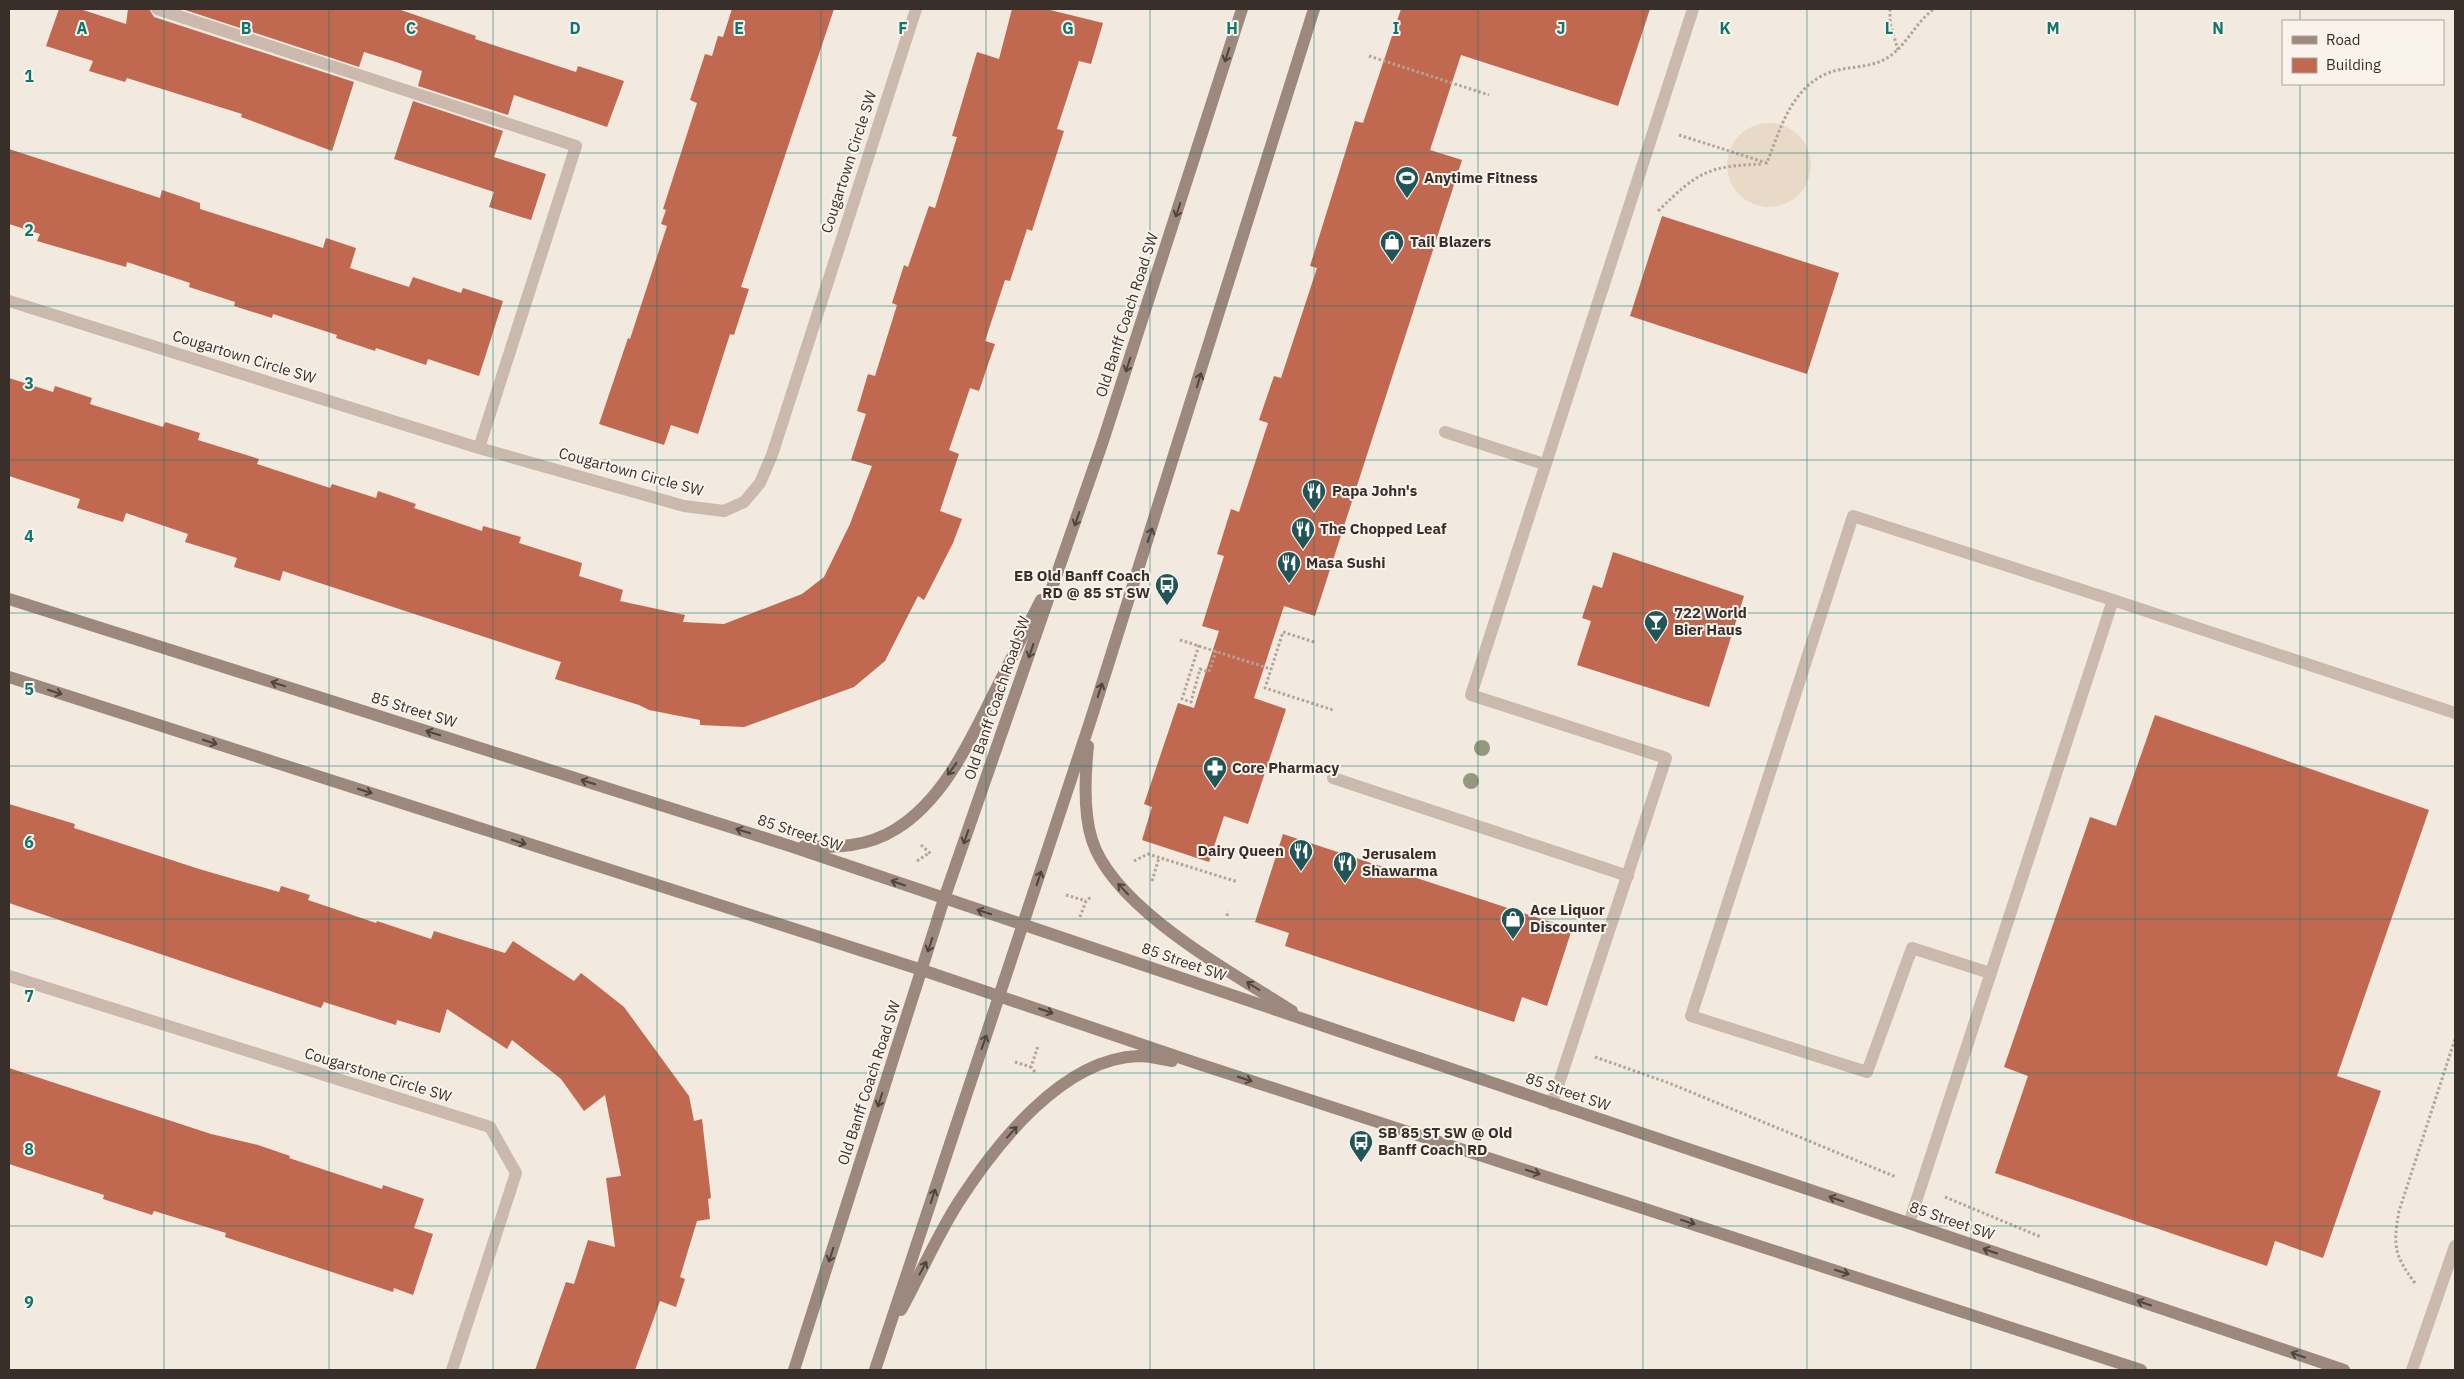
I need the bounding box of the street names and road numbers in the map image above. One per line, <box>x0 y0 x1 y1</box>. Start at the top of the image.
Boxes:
street label: Cougartown Circle SW <box>816 88 881 236</box>
street label: Old Banff Coach Road SW <box>1091 230 1162 400</box>
street label: Cougartown Circle SW <box>170 326 319 388</box>
street label: Cougartown Circle SW <box>557 443 706 500</box>
street label: Old Banff Coach Road SW <box>960 613 1034 782</box>
street label: 85 Street SW <box>369 688 460 732</box>
street label: 85 Street SW <box>755 810 846 855</box>
street label: 85 Street SW <box>1139 938 1230 985</box>
street label: Old Banff Coach Road SW <box>833 998 904 1168</box>
street label: Cougarstone Circle SW <box>302 1043 455 1106</box>
street label: 85 Street SW <box>1523 1068 1614 1115</box>
street label: 85 Street SW <box>1907 1197 1998 1244</box>

